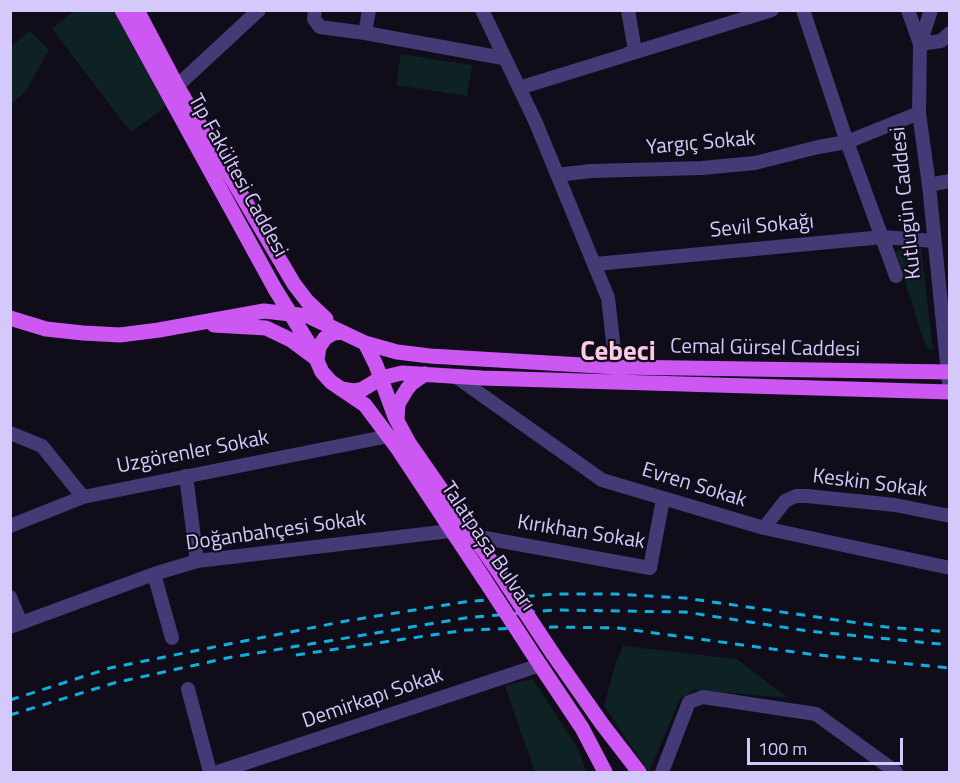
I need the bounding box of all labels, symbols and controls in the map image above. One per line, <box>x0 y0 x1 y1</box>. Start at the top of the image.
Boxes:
street label: Tıp Fakültesi Caddesi <box>182 90 292 262</box>
street label: Kutlugün Caddesi <box>886 126 928 280</box>
street label: Yargıç Sokak <box>645 127 757 161</box>
street label: Sevil Sokağı <box>709 210 815 244</box>
street label: Cemal Gürsel Caddesi <box>670 335 860 363</box>
district label: Cebeci <box>580 337 656 369</box>
street label: Uzgörenler Sokak <box>115 426 271 480</box>
street label: Evren Sokak <box>639 458 749 514</box>
street label: Keskin Sokak <box>811 464 929 504</box>
street label: Talatpaşa Bulvarı <box>435 478 539 616</box>
street label: Doğanbahçesi Sokak <box>184 507 368 557</box>
street label: Kırıkhan Sokak <box>515 510 647 556</box>
street label: Demirkapı Sokak <box>299 663 447 735</box>
scale bar <box>750 726 906 764</box>
text: 100 m <box>758 735 807 762</box>

